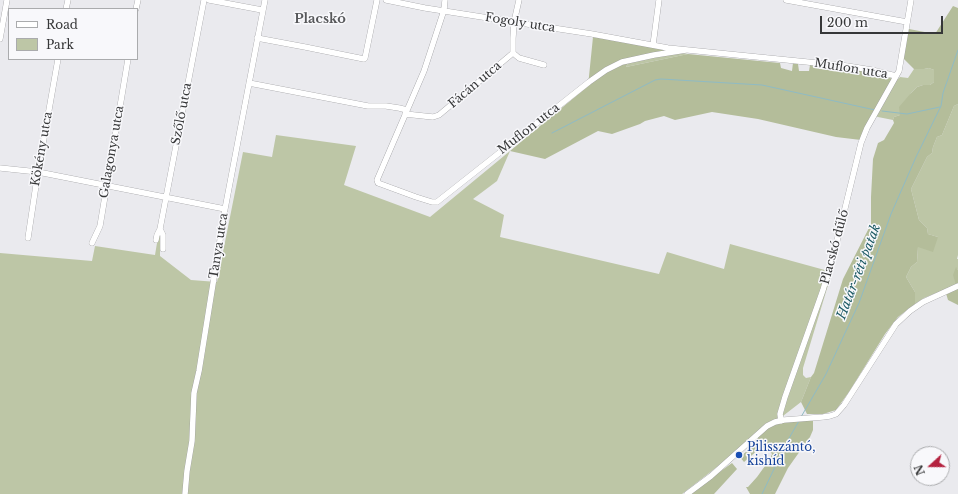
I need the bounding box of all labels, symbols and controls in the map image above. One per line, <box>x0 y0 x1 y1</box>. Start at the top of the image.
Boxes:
legend <box>8 8 138 60</box>
scale bar <box>822 8 945 34</box>
street label: Fogoly utca <box>484 10 556 36</box>
district label: Placskó <box>294 11 346 27</box>
text: 200 m <box>827 15 868 30</box>
text: Road <box>46 17 78 32</box>
text: Park <box>46 37 74 52</box>
street label: Muflon utca <box>813 56 889 82</box>
street label: Fácán utca <box>446 59 504 111</box>
street label: Szőlő utca <box>169 82 195 146</box>
street label: Muflon utca <box>495 100 563 158</box>
street label: Galagonya utca <box>97 104 127 200</box>
street label: Kökény utca <box>28 111 56 187</box>
street label: Placskó dűlő <box>818 208 852 286</box>
street label: Tanya utca <box>207 212 231 280</box>
water label: Határ-réti patak <box>834 222 884 322</box>
place label: Pilisszántó, kishíd <box>747 441 815 469</box>
north arrow <box>910 446 950 486</box>
marker: Pilisszántó, kishíd <box>734 450 744 460</box>
text: N <box>911 463 928 477</box>

